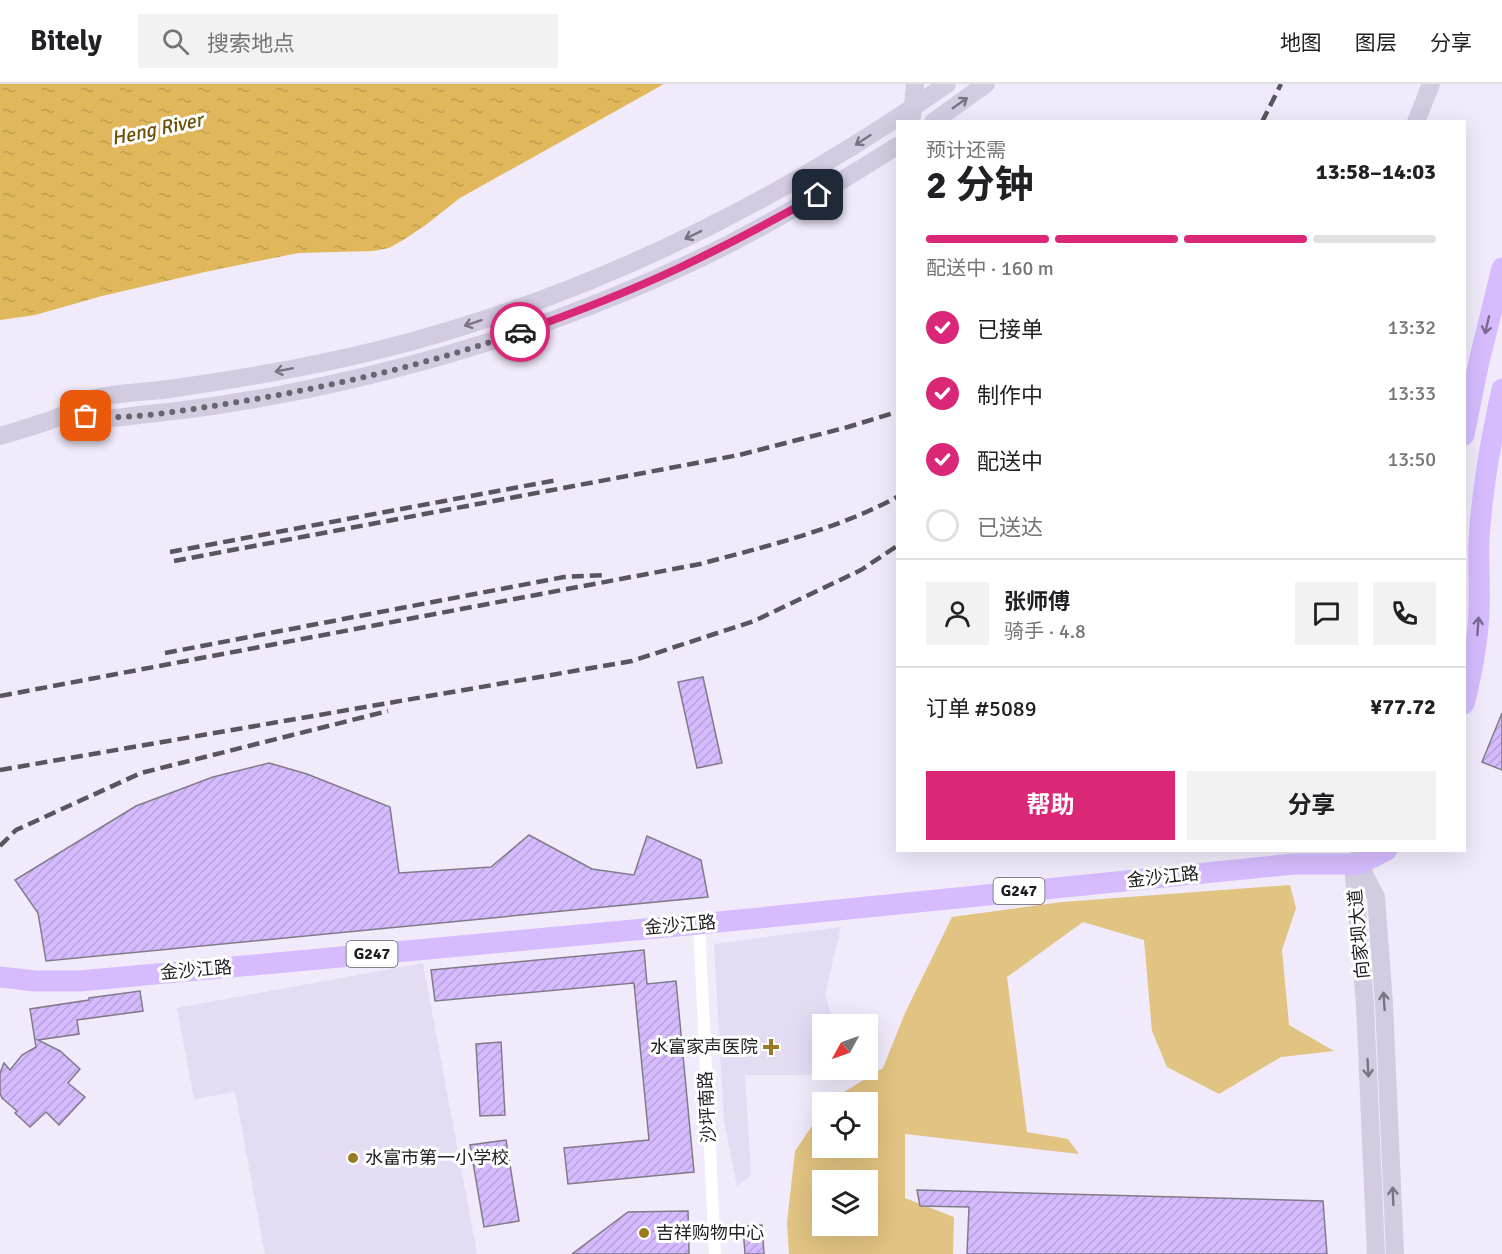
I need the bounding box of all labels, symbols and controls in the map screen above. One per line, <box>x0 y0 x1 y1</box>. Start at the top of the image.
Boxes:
search box <box>138 14 558 68</box>
text: Bitely <box>30 24 102 58</box>
icon: search <box>159 25 192 58</box>
text: 搜索地点 <box>207 30 295 57</box>
text: 地图 <box>1280 30 1322 56</box>
text: 图层 <box>1355 30 1397 56</box>
text: 分享 <box>1430 30 1472 56</box>
one-way arrow <box>951 97 967 109</box>
water label: Heng River <box>109 107 208 151</box>
one-way arrow <box>855 135 872 147</box>
text: 预计还需 <box>926 138 1006 163</box>
text: 13:58–14:03 <box>1316 158 1436 185</box>
text: 2 分钟 <box>926 161 1034 209</box>
pin <box>792 169 843 220</box>
icon: home <box>801 178 834 211</box>
one-way arrow <box>685 230 703 242</box>
text: 配送中 · 160 m <box>926 256 1054 281</box>
courier <box>490 302 550 362</box>
icon: check <box>926 311 959 344</box>
text: 13:32 <box>1387 315 1436 340</box>
one-way arrow <box>1481 315 1493 334</box>
icon: car <box>504 316 537 349</box>
text: 已接单 <box>977 316 1043 343</box>
one-way arrow <box>464 318 483 329</box>
one-way arrow <box>275 365 294 376</box>
icon: check <box>926 377 959 410</box>
text: 13:33 <box>1387 381 1436 406</box>
text: 制作中 <box>977 382 1043 409</box>
pin <box>60 390 111 441</box>
icon: bag <box>69 399 102 432</box>
icon: check <box>926 443 959 476</box>
text: 13:50 <box>1387 447 1436 472</box>
text: 配送中 <box>977 448 1043 475</box>
text: 已送达 <box>977 514 1043 541</box>
button: person <box>926 582 989 645</box>
button: chat <box>1295 582 1358 645</box>
button: phone <box>1373 582 1436 645</box>
text: 张师傅 <box>1004 588 1070 615</box>
one-way arrow <box>1473 617 1484 637</box>
text: 骑手 · 4.8 <box>1004 619 1086 644</box>
text: ¥77.72 <box>1370 693 1436 720</box>
text: 订单 #5089 <box>926 695 1037 722</box>
button: 帮助 <box>926 771 1175 840</box>
button: 分享 <box>1187 771 1436 840</box>
street label: 金沙江路 <box>1126 862 1200 892</box>
road number: G247 <box>994 878 1044 904</box>
street label: 向家坝大道 <box>1344 888 1374 980</box>
street label: 金沙江路 <box>643 911 717 939</box>
road number: G247 <box>346 941 398 967</box>
street label: 金沙江路 <box>159 956 233 984</box>
one-way arrow <box>1378 991 1389 1011</box>
north arrow <box>812 1014 878 1080</box>
map controls <box>812 1014 878 1236</box>
place label: 水富家声医院 <box>650 1036 758 1058</box>
marker: 水富家声医院 <box>762 1038 780 1056</box>
one-way arrow <box>1363 1058 1374 1078</box>
street label: 沙坪南路 <box>694 1070 720 1144</box>
button: locate <box>812 1092 878 1158</box>
place label: 水富市第一小学校 <box>365 1147 509 1169</box>
marker: 水富市第一小学校 <box>346 1151 360 1165</box>
button: layers <box>812 1170 878 1236</box>
one-way arrow <box>1387 1186 1399 1206</box>
place label: 吉祥购物中心 <box>656 1222 764 1244</box>
marker: 吉祥购物中心 <box>637 1226 651 1240</box>

